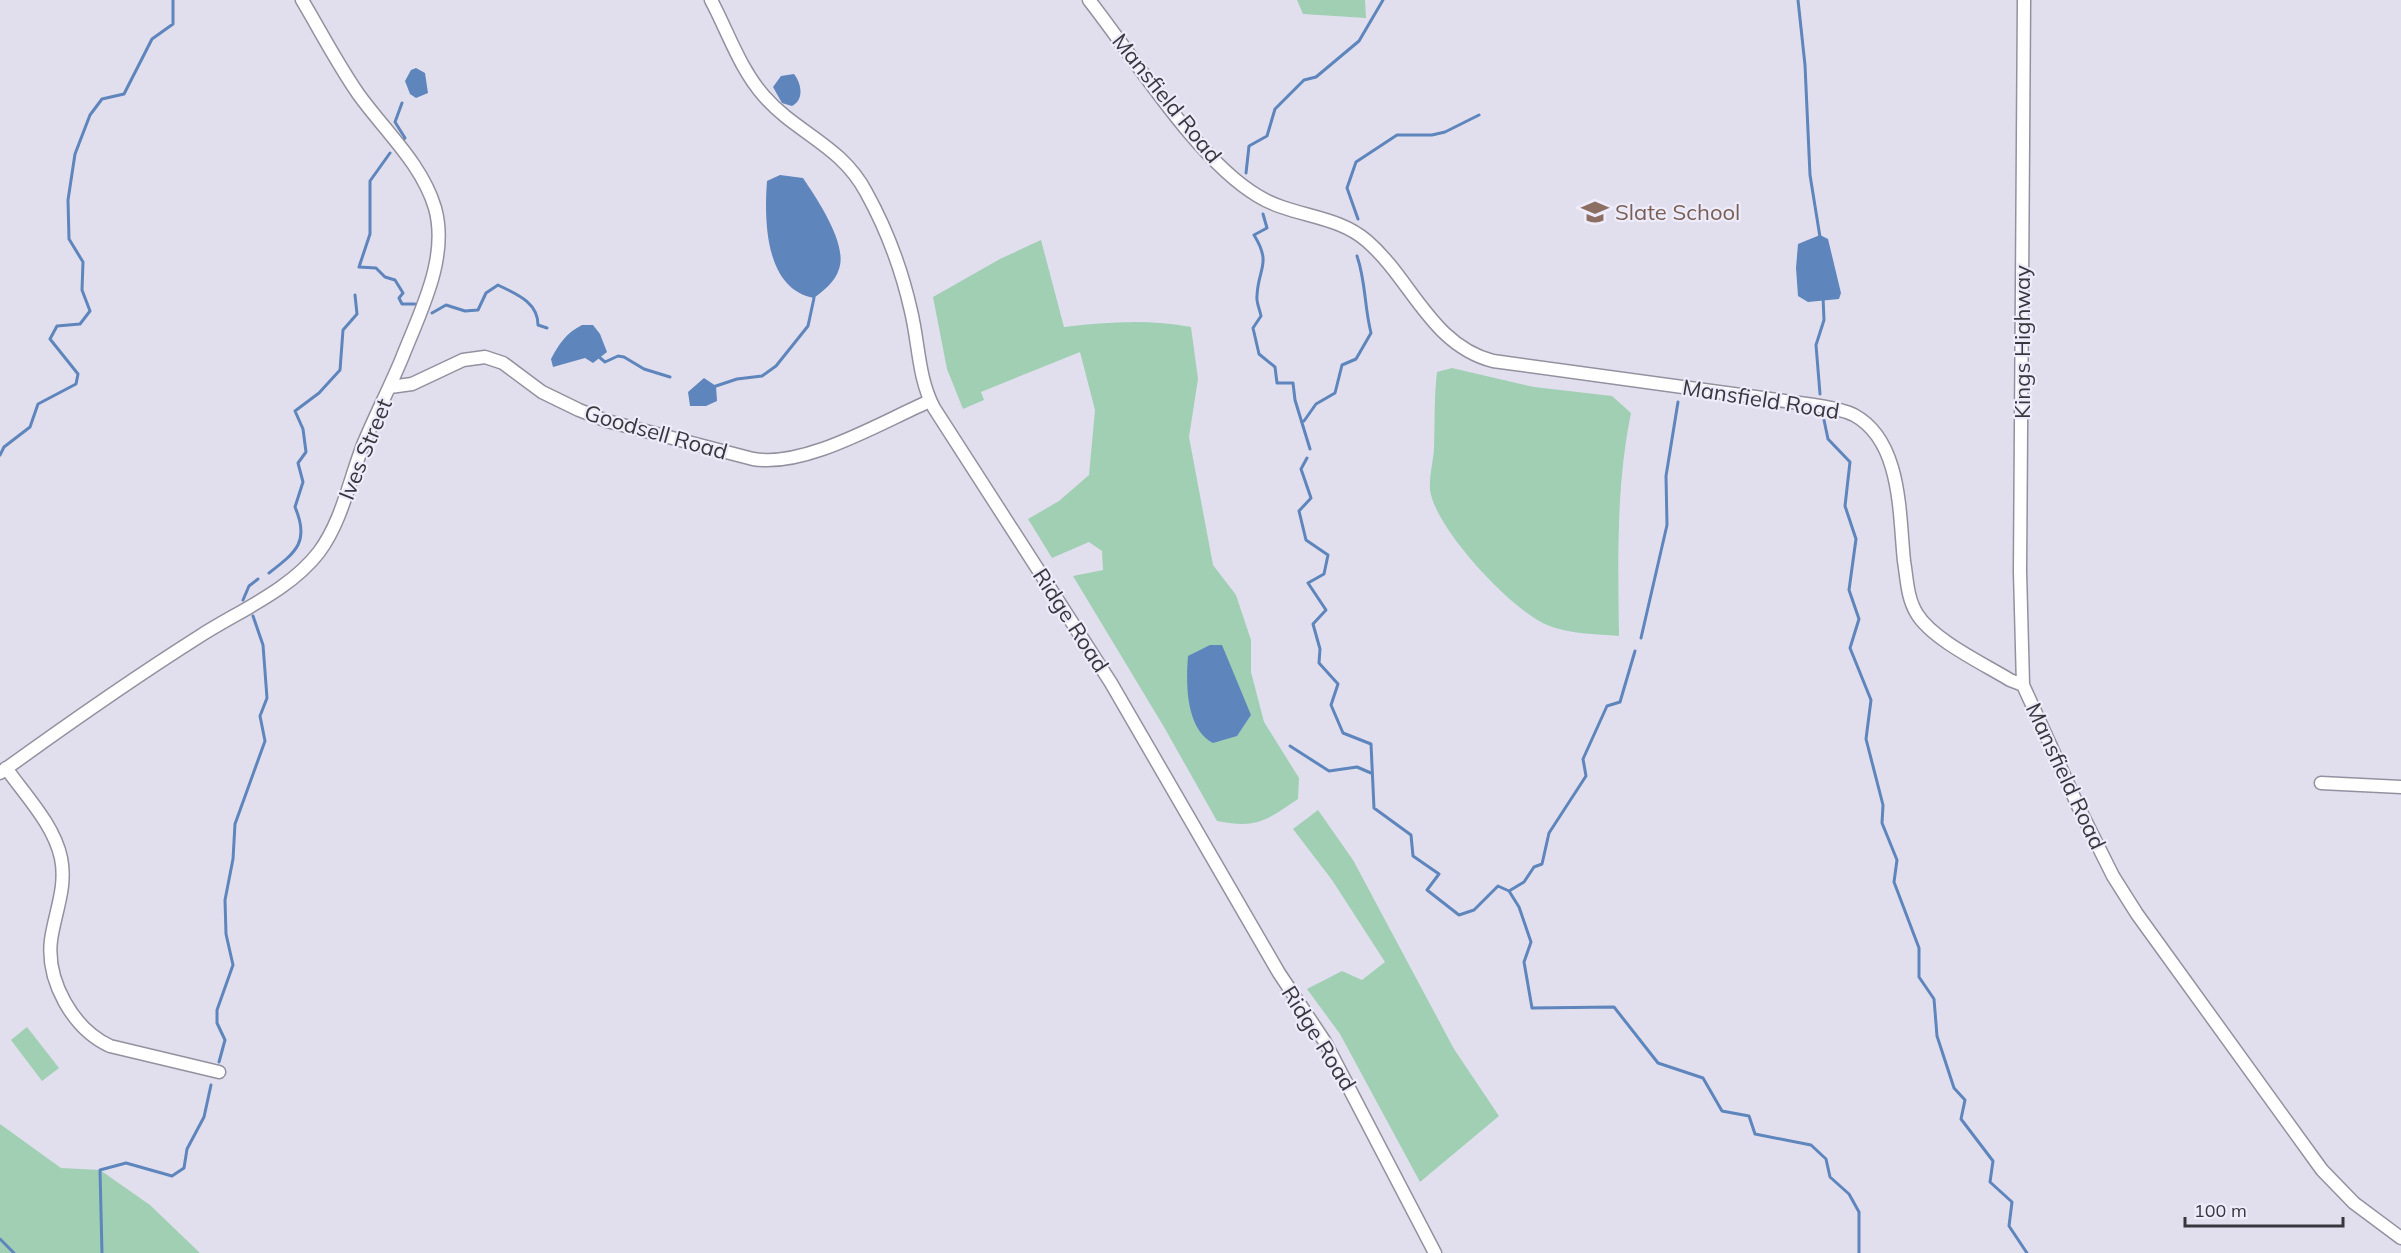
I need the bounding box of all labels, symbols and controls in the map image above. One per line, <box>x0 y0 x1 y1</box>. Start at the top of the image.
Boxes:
street label: Mansfield Road <box>1106 28 1228 168</box>
school or university icon: Slate School <box>1580 197 1610 227</box>
place label: Slate School <box>1615 198 1740 226</box>
street label: Kings Highway <box>2008 265 2036 419</box>
street label: Mansfield Road <box>1680 373 1842 425</box>
street label: Ives Street <box>332 394 398 504</box>
street label: Goodsell Road <box>581 398 731 466</box>
street label: Ridge Road <box>1027 563 1115 677</box>
street label: Mansfield Road <box>2020 698 2112 854</box>
street label: Ridge Road <box>1276 980 1362 1096</box>
scale bar <box>2185 1190 2342 1228</box>
text: 100 m <box>2194 1199 2247 1222</box>

